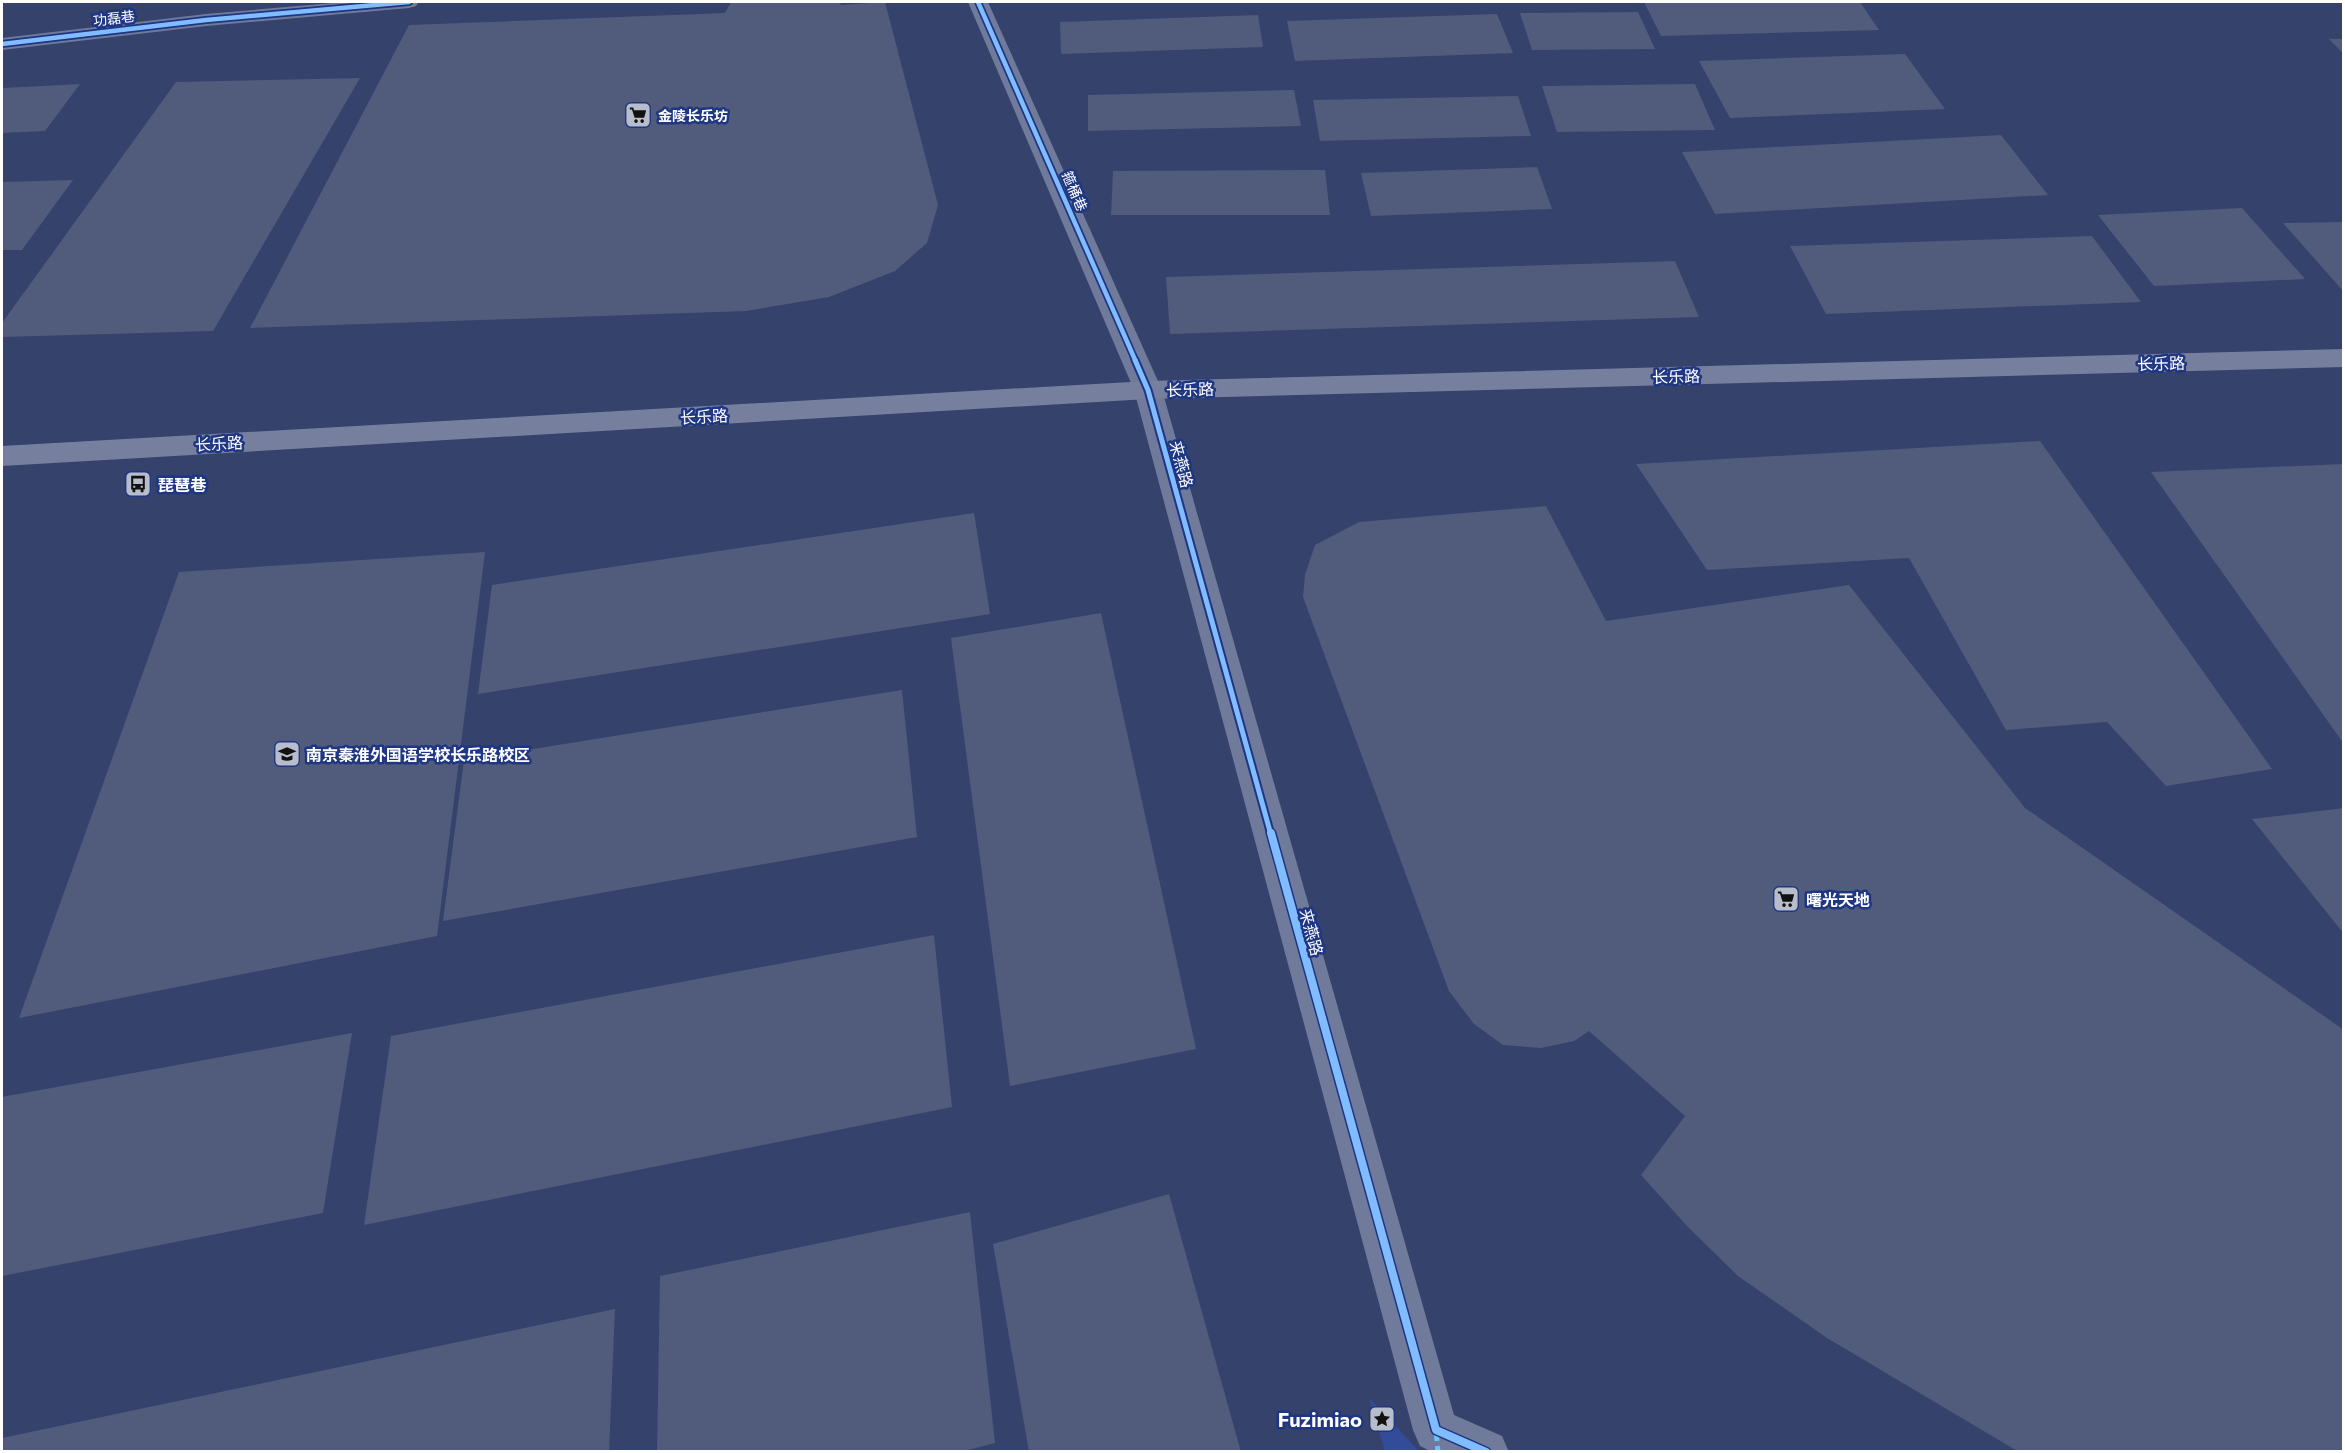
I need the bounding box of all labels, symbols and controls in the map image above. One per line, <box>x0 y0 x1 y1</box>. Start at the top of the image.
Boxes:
street label: 功磊巷 <box>92 7 136 29</box>
supermarket icon: 金陵长乐坊 <box>623 100 653 130</box>
place label: 金陵长乐坊 <box>658 107 728 124</box>
street label: 箍桶巷 <box>1059 168 1091 214</box>
street label: 长乐路 <box>2137 353 2185 373</box>
street label: 长乐路 <box>1652 366 1700 386</box>
street label: 长乐路 <box>1166 379 1214 399</box>
street label: 长乐路 <box>680 405 728 427</box>
street label: 长乐路 <box>195 432 243 454</box>
street label: 来燕路 <box>1167 438 1197 490</box>
bus stop icon: 琵琶巷 <box>123 469 153 499</box>
place label: 琵琶巷 <box>158 475 207 494</box>
school or university icon: 南京秦淮外国语学校长乐路校区 <box>272 739 302 769</box>
place label: 南京秦淮外国语学校长乐路校区 <box>306 745 530 764</box>
supermarket icon: 曙光天地 <box>1771 884 1801 914</box>
place label: 曙光天地 <box>1806 890 1870 909</box>
street label: 来燕路 <box>1297 906 1327 958</box>
place icon: Fuzimiao <box>1367 1404 1397 1434</box>
place label: Fuzimiao <box>1278 1407 1362 1431</box>

